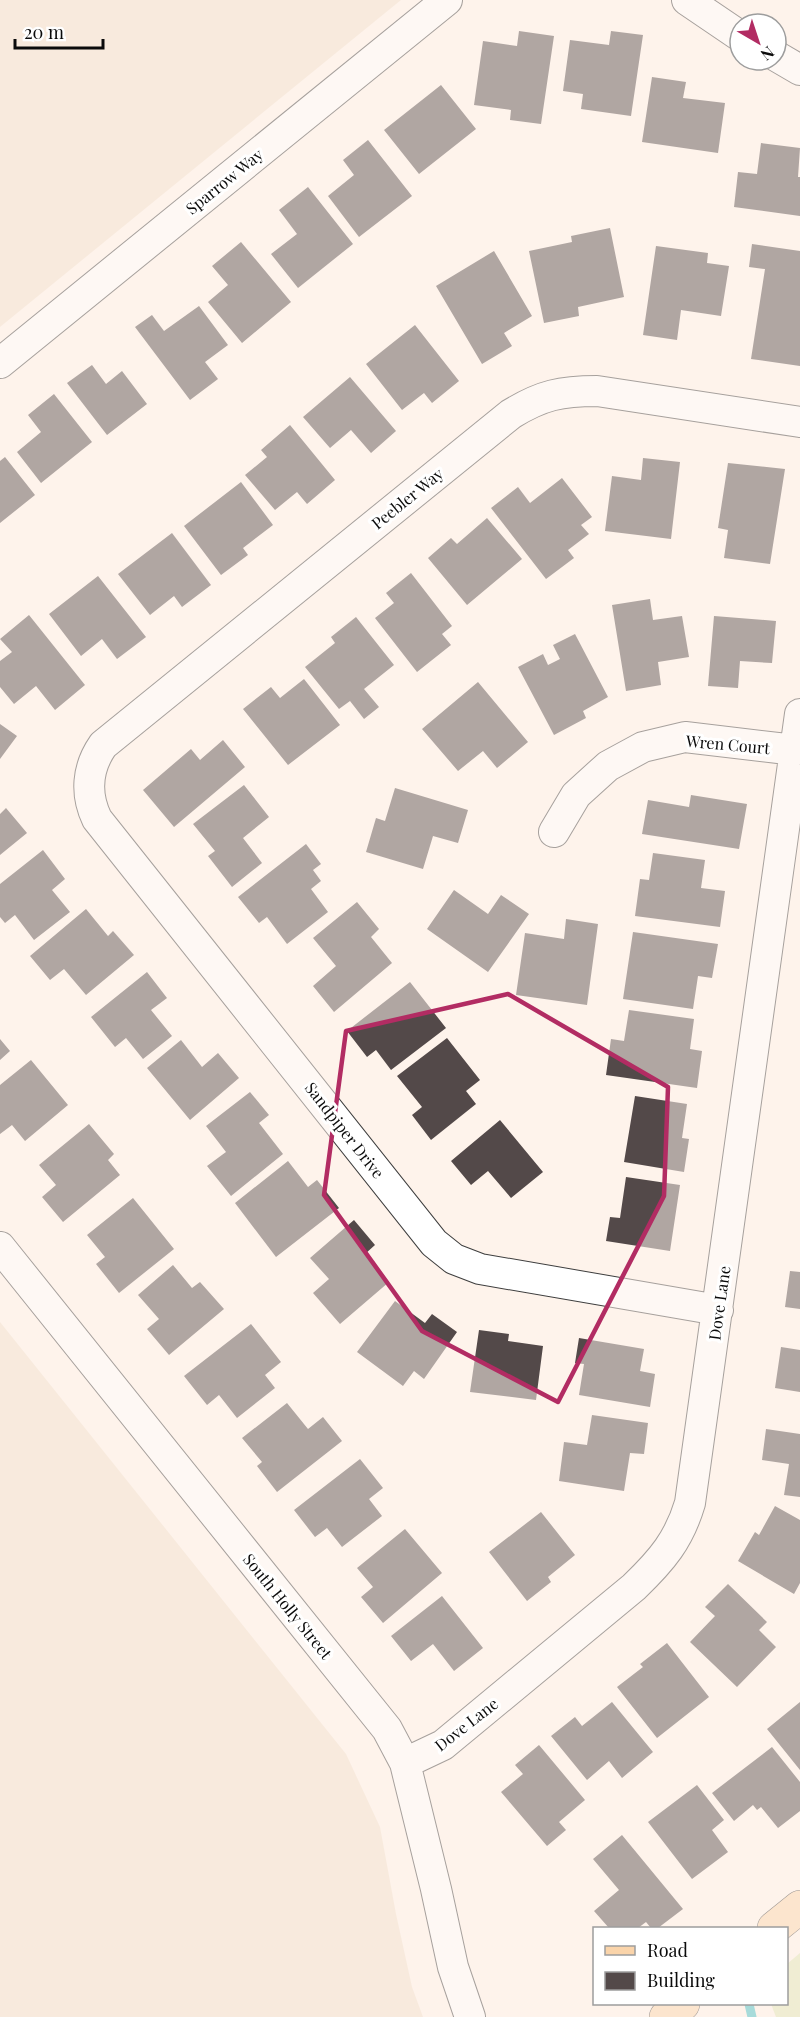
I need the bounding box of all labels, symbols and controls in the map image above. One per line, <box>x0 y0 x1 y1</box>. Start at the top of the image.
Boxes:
scale bar <box>15 12 104 50</box>
north arrow <box>728 12 788 72</box>
text: 20 m <box>24 20 64 44</box>
text: N <box>756 42 779 66</box>
street label: Sparrow Way <box>181 143 267 219</box>
street label: Peebler Way <box>367 463 447 533</box>
street label: Wren Court <box>684 730 771 758</box>
street label: Sandpiper Drive <box>301 1078 389 1182</box>
street label: Dove Lane <box>703 1264 735 1342</box>
street label: South Holly Street <box>239 1549 337 1663</box>
street label: Dove Lane <box>430 1693 502 1755</box>
legend <box>593 1927 788 2005</box>
text: Road <box>647 1938 688 1962</box>
text: Building <box>647 1968 715 1992</box>

